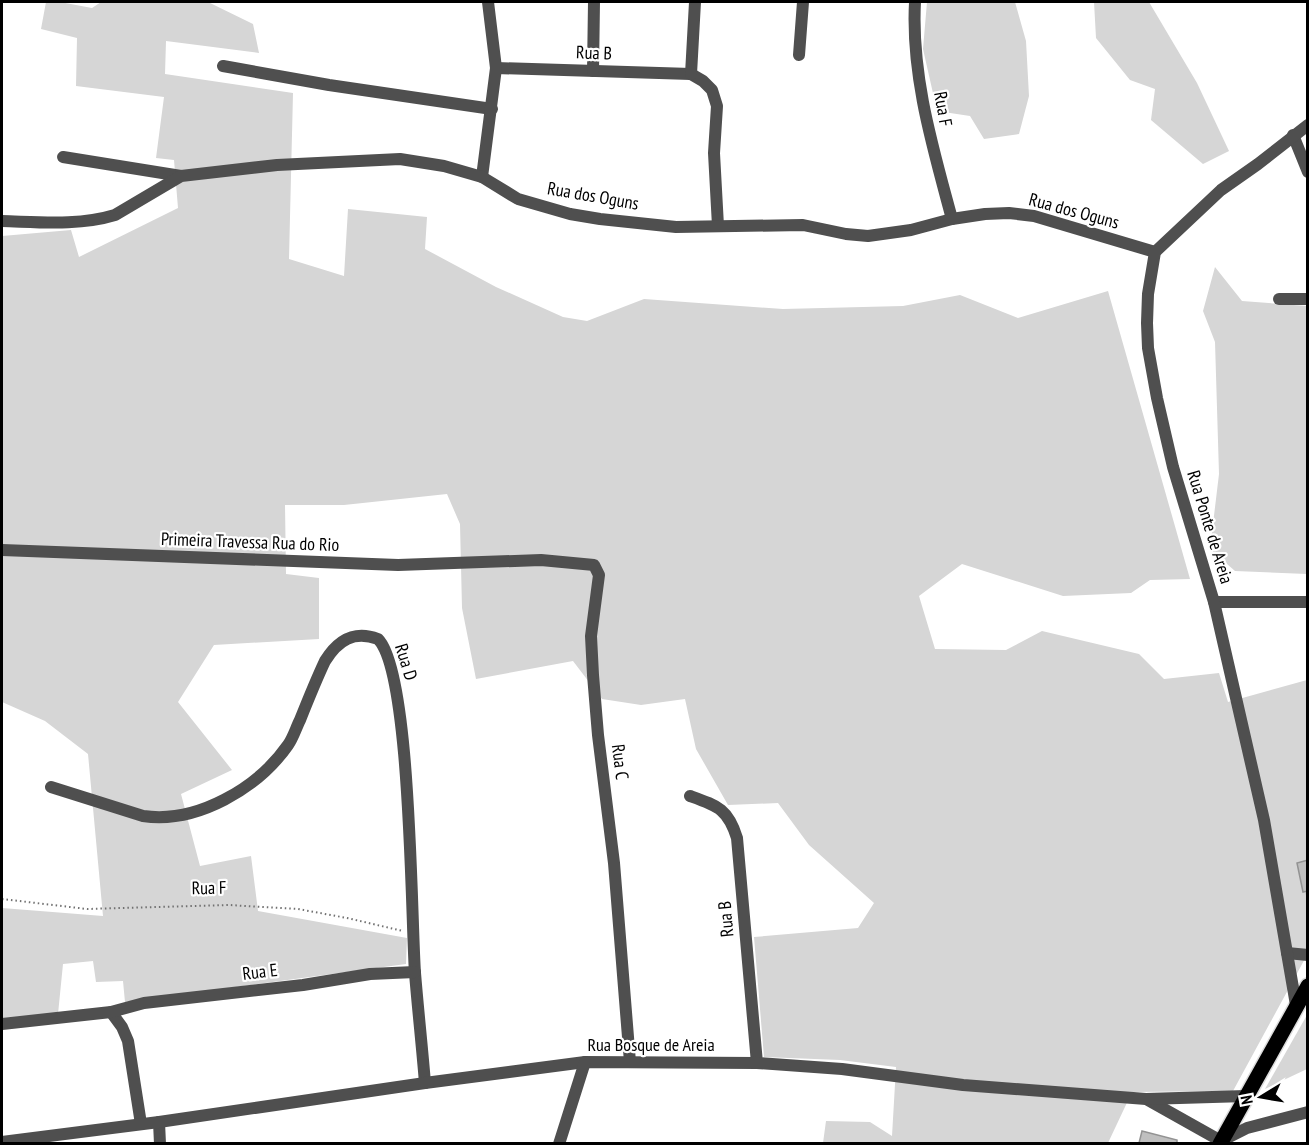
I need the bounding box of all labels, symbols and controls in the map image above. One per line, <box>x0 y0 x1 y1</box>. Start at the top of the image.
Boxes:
street label: Rua B <box>576 40 612 65</box>
street label: Rua F <box>929 90 958 128</box>
street label: Rua dos Oguns <box>546 176 641 215</box>
street label: Rua dos Oguns <box>1027 187 1122 234</box>
street label: Rua Ponte de Areia <box>1182 467 1239 586</box>
street label: Primeira Travessa Rua do Rio <box>160 527 340 556</box>
street label: Rua D <box>390 641 423 683</box>
street label: Rua C <box>607 743 634 781</box>
street label: Rua F <box>191 876 227 899</box>
street label: Rua B <box>712 900 739 938</box>
street label: Rua E <box>241 958 279 985</box>
street label: Rua Bosque de Areia <box>587 1033 715 1056</box>
north arrow <box>1231 1067 1291 1127</box>
text: N <box>1236 1094 1257 1106</box>

